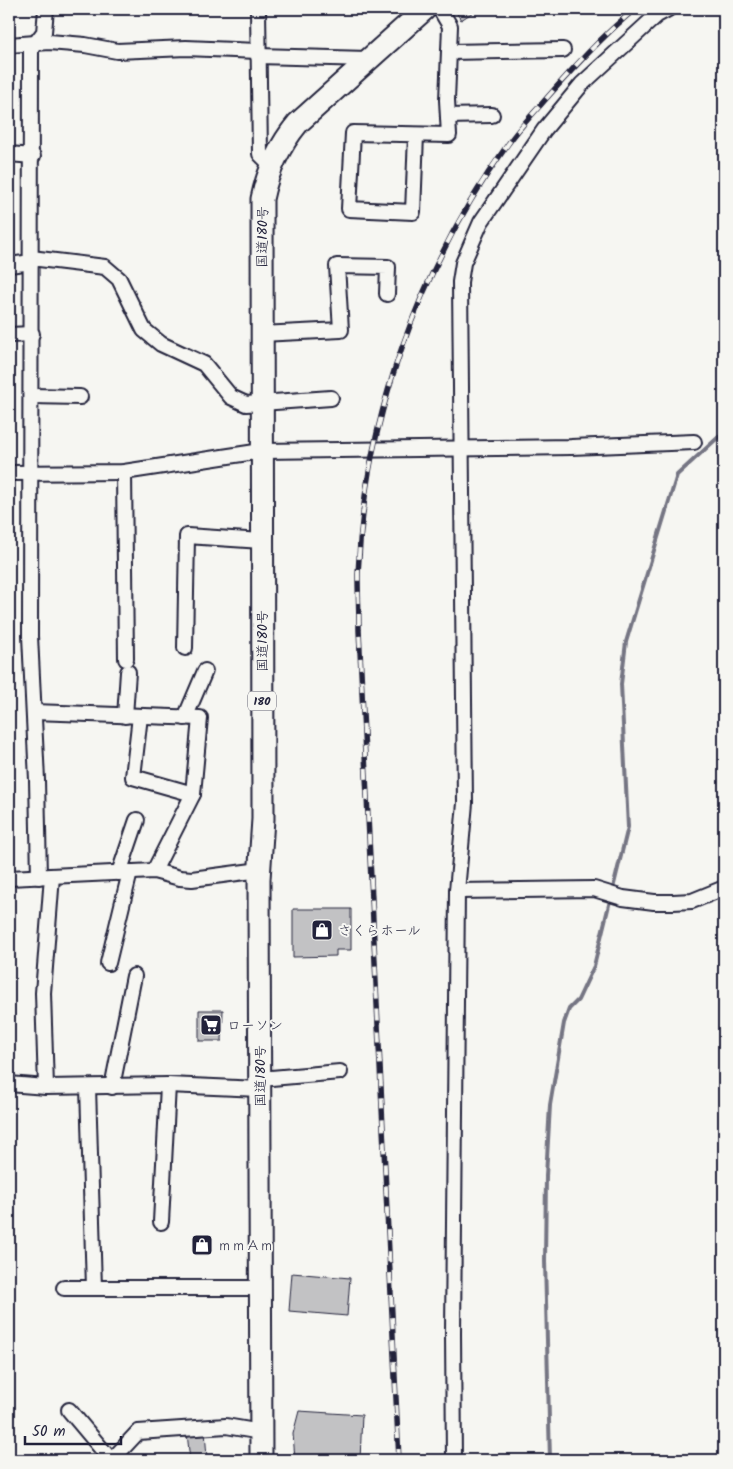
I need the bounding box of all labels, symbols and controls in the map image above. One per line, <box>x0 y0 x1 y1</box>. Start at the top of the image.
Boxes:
street label: 国道180号 <box>251 206 275 268</box>
street label: 国道180号 <box>252 610 274 672</box>
road number: 180 <box>248 691 276 710</box>
shop icon: さくらホール <box>310 918 334 942</box>
place label: さくらホール <box>338 920 421 942</box>
supermarket icon: ローソン <box>199 1013 223 1037</box>
place label: ローソン <box>227 1015 283 1037</box>
street label: 国道180号 <box>250 1045 272 1107</box>
shop icon: ｍｍＡｍ <box>190 1233 214 1257</box>
place label: ｍｍＡｍ <box>218 1235 274 1257</box>
scale bar <box>25 1414 121 1446</box>
text: 50 m <box>32 1420 66 1444</box>

